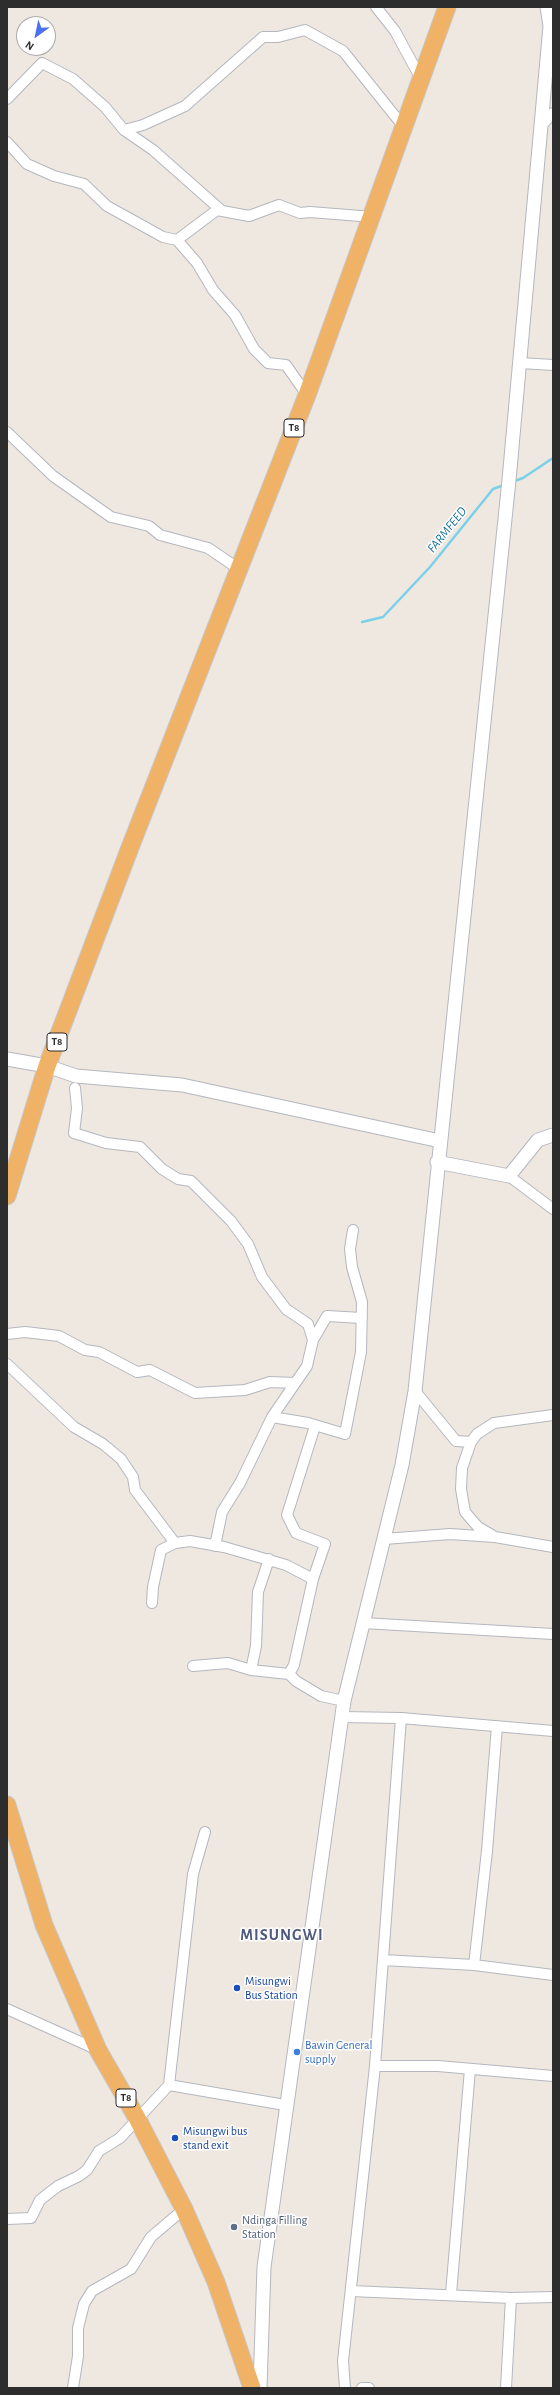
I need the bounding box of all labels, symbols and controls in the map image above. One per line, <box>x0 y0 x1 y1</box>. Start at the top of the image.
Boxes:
north arrow <box>16 16 56 56</box>
text: N <box>24 39 36 52</box>
road number: T8 <box>284 419 304 437</box>
water label: FARMFEED <box>424 504 470 556</box>
road number: T8 <box>47 1033 67 1051</box>
district label: MISUNGWI <box>240 1925 324 1945</box>
place label: Misungwi Bus Station <box>245 1974 298 2002</box>
marker: Misungwi Bus Station <box>232 1983 242 1993</box>
place label: Bawin General supply <box>305 2038 372 2066</box>
marker: Bawin General supply <box>292 2047 302 2057</box>
road number: T8 <box>116 2089 136 2107</box>
place label: Misungwi bus stand exit <box>183 2124 248 2152</box>
marker: Misungwi bus stand exit <box>170 2133 180 2143</box>
place label: Ndinga Filling Station <box>242 2213 307 2241</box>
marker: Ndinga Filling Station <box>229 2222 239 2232</box>

